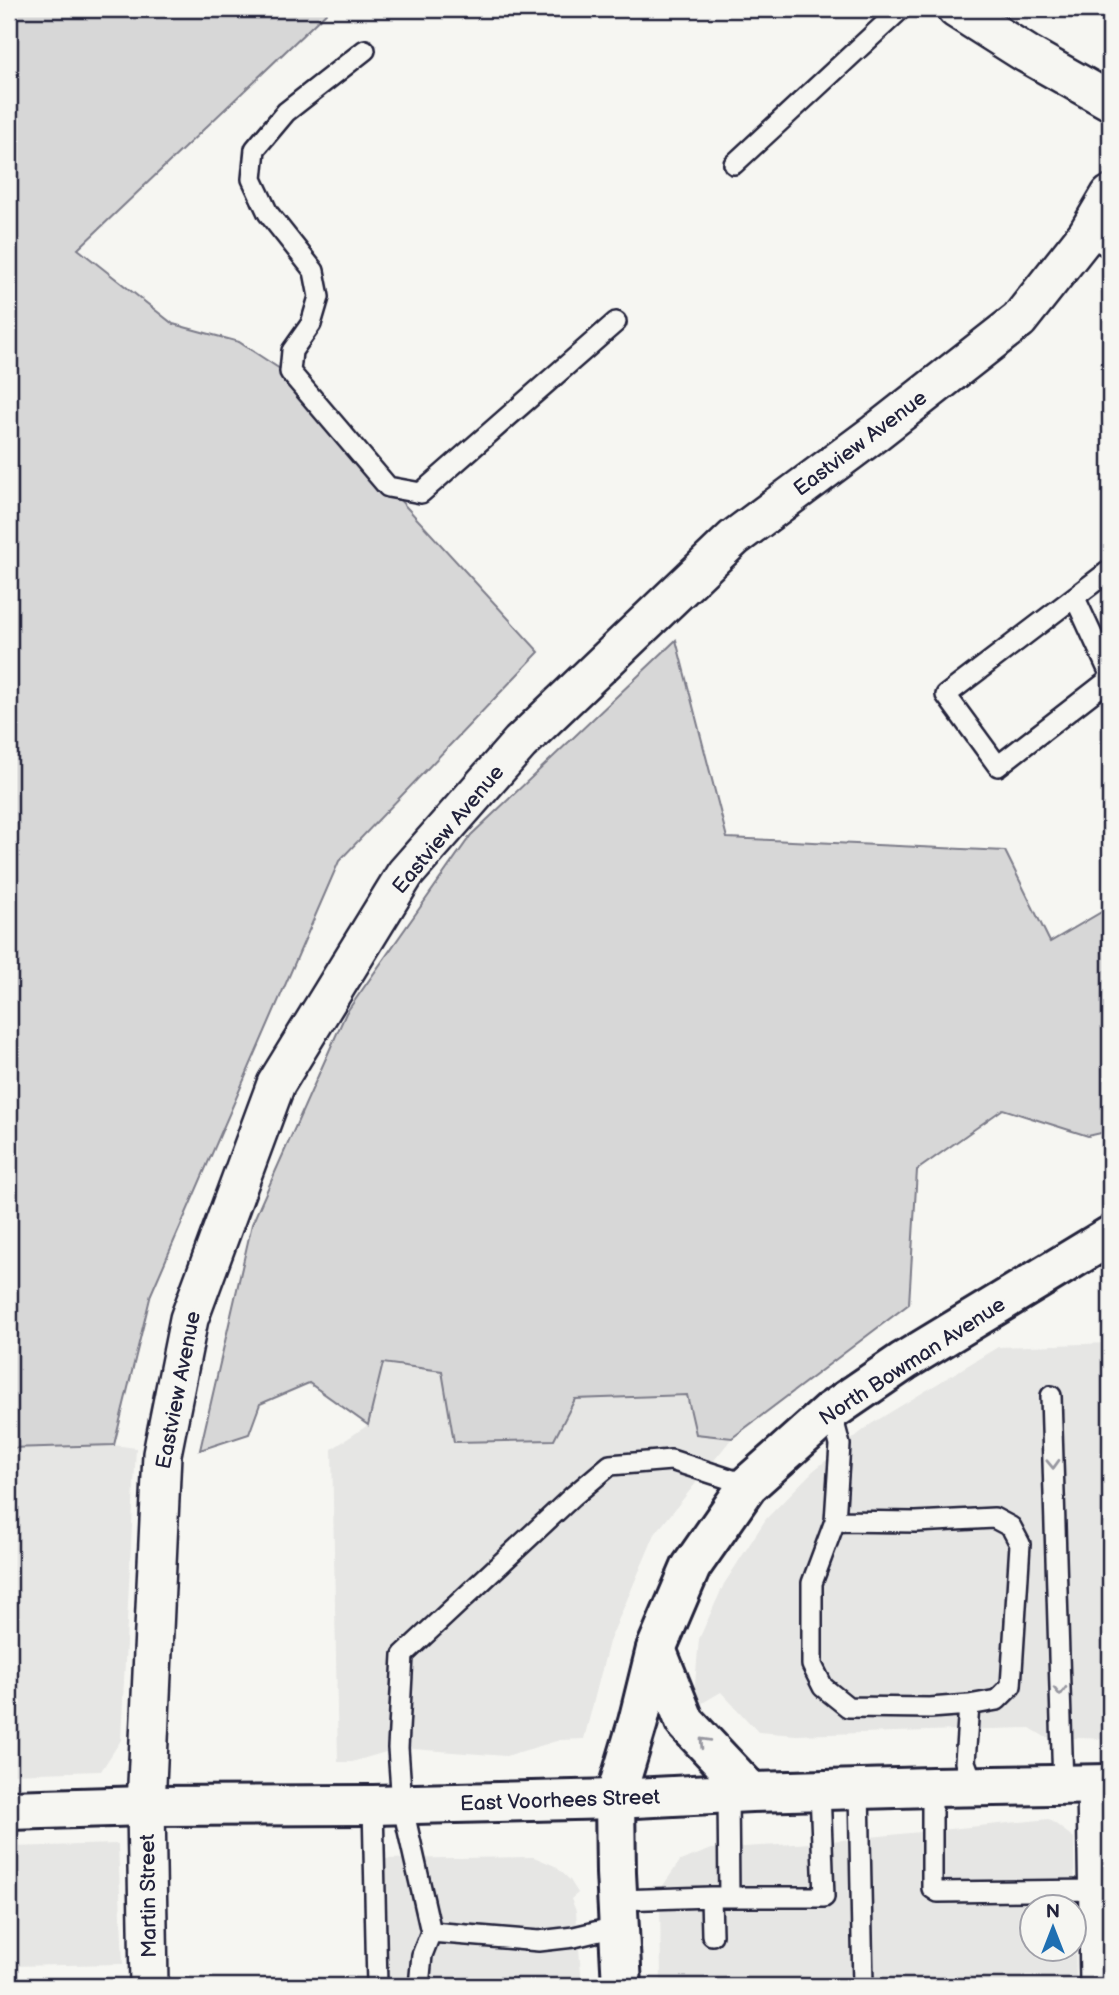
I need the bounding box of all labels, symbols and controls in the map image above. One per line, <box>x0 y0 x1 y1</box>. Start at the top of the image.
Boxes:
street label: Eastview Avenue <box>789 385 932 502</box>
street label: Eastview Avenue <box>387 760 509 899</box>
street label: North Bowman Avenue <box>815 1292 1010 1431</box>
street label: Eastview Avenue <box>151 1309 206 1471</box>
one-way arrow <box>1046 1459 1061 1470</box>
one-way arrow <box>1053 1686 1068 1697</box>
one-way arrow <box>700 1737 712 1750</box>
street label: East Voorhees Street <box>460 1784 661 1816</box>
street label: Martin Street <box>135 1833 162 1958</box>
north arrow <box>1018 1894 1088 1964</box>
text: N <box>1046 1901 1060 1924</box>

